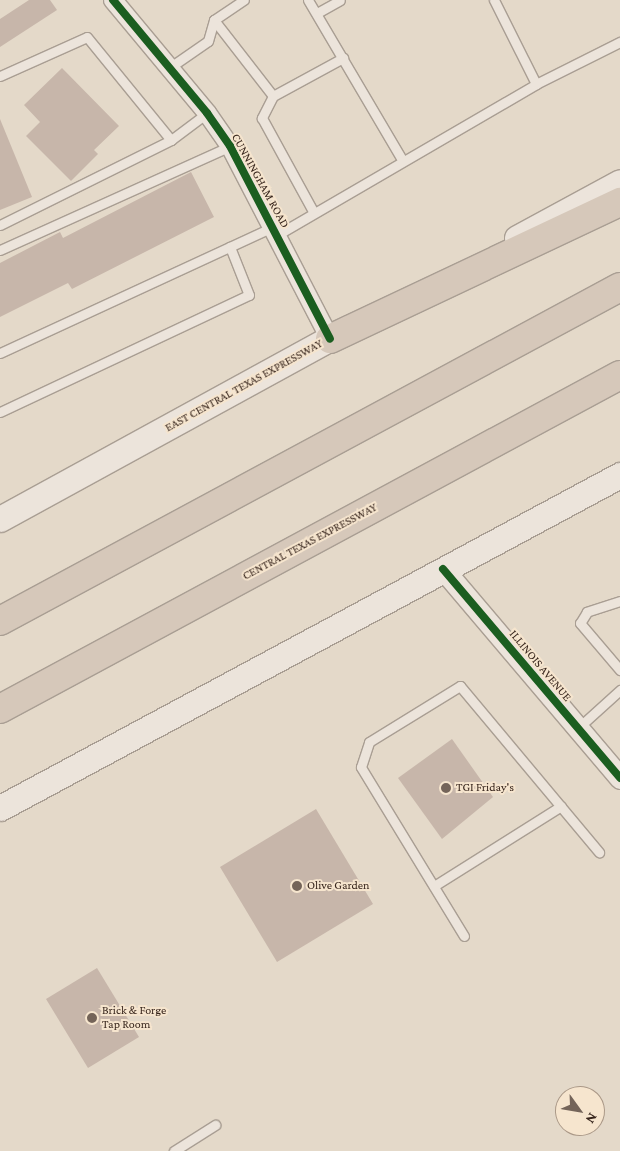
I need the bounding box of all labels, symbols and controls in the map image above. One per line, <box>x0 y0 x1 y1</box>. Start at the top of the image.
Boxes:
street label: CUNNINGHAM ROAD <box>228 131 292 231</box>
street label: EAST CENTRAL TEXAS EXPRESSWAY <box>163 337 325 435</box>
street label: CENTRAL TEXAS EXPRESSWAY <box>240 500 380 584</box>
street label: ILLINOIS AVENUE <box>506 627 574 705</box>
place label: TGI Friday's <box>456 781 514 795</box>
marker: TGI Friday's <box>440 782 452 794</box>
place label: Olive Garden <box>307 879 369 893</box>
marker: Olive Garden <box>291 880 303 892</box>
place label: Brick & Forge Tap Room <box>102 1004 166 1032</box>
marker: Brick & Forge Tap Room <box>86 1012 98 1024</box>
north arrow <box>555 1086 605 1136</box>
text: N <box>583 1110 601 1127</box>

